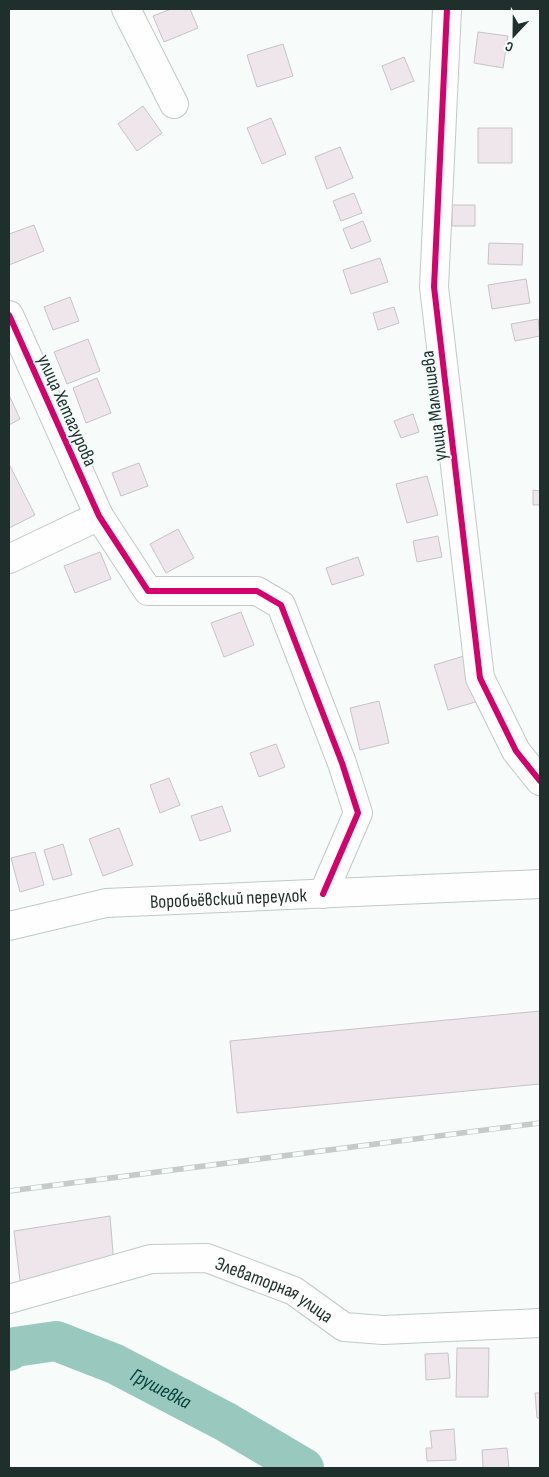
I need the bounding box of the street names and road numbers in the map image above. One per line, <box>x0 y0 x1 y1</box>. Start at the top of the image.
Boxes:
street label: улица Малышева <box>416 349 453 462</box>
street label: улица Хетагурова <box>32 351 102 470</box>
street label: Воробьёвский переулок <box>149 884 308 914</box>
street label: Элеваторная улица <box>212 1252 337 1328</box>

